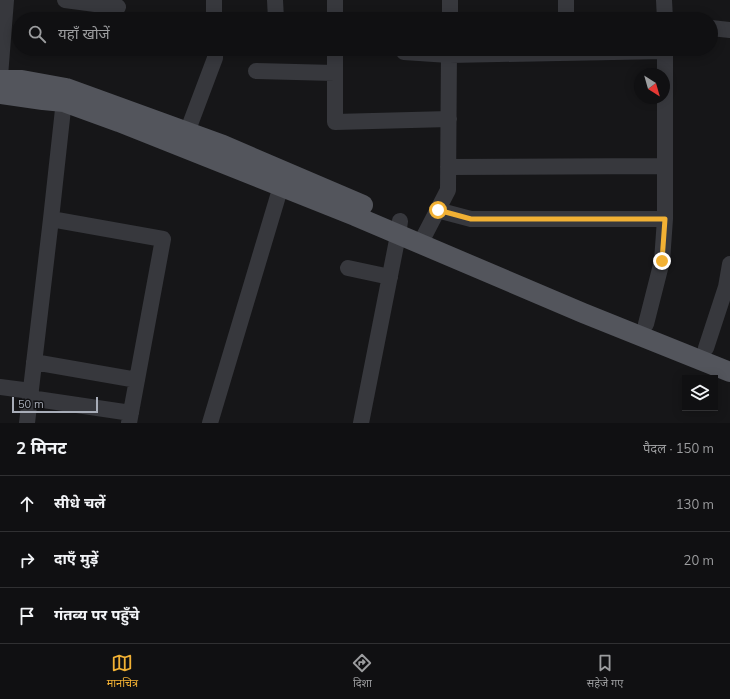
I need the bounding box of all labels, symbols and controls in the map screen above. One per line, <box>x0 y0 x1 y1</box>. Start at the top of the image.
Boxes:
search box <box>12 12 718 56</box>
icon: search <box>26 23 48 45</box>
text: यहाँ खोजें <box>58 24 110 43</box>
north arrow <box>634 68 670 104</box>
route start <box>429 201 447 219</box>
route end <box>653 252 671 270</box>
map controls <box>682 375 718 411</box>
button: layers <box>682 375 718 411</box>
scale bar <box>12 395 98 414</box>
text: 50 m <box>18 397 44 411</box>
text: 2 मिनट <box>16 437 67 458</box>
text: पैदल · 150 m <box>643 440 714 456</box>
icon: ahead <box>16 493 38 515</box>
text: सीधे चलें <box>54 493 105 512</box>
text: 130 m <box>676 496 714 512</box>
icon: right <box>16 549 38 571</box>
text: दाएँ मुड़ें <box>54 549 98 568</box>
text: 20 m <box>684 552 714 568</box>
icon: arrive <box>16 605 38 627</box>
text: गंतव्य पर पहुँचे <box>54 605 139 624</box>
tab: मानचित्र <box>107 652 138 691</box>
tab: दिशा <box>351 652 373 691</box>
tab: सहेजे गए <box>587 652 623 691</box>

